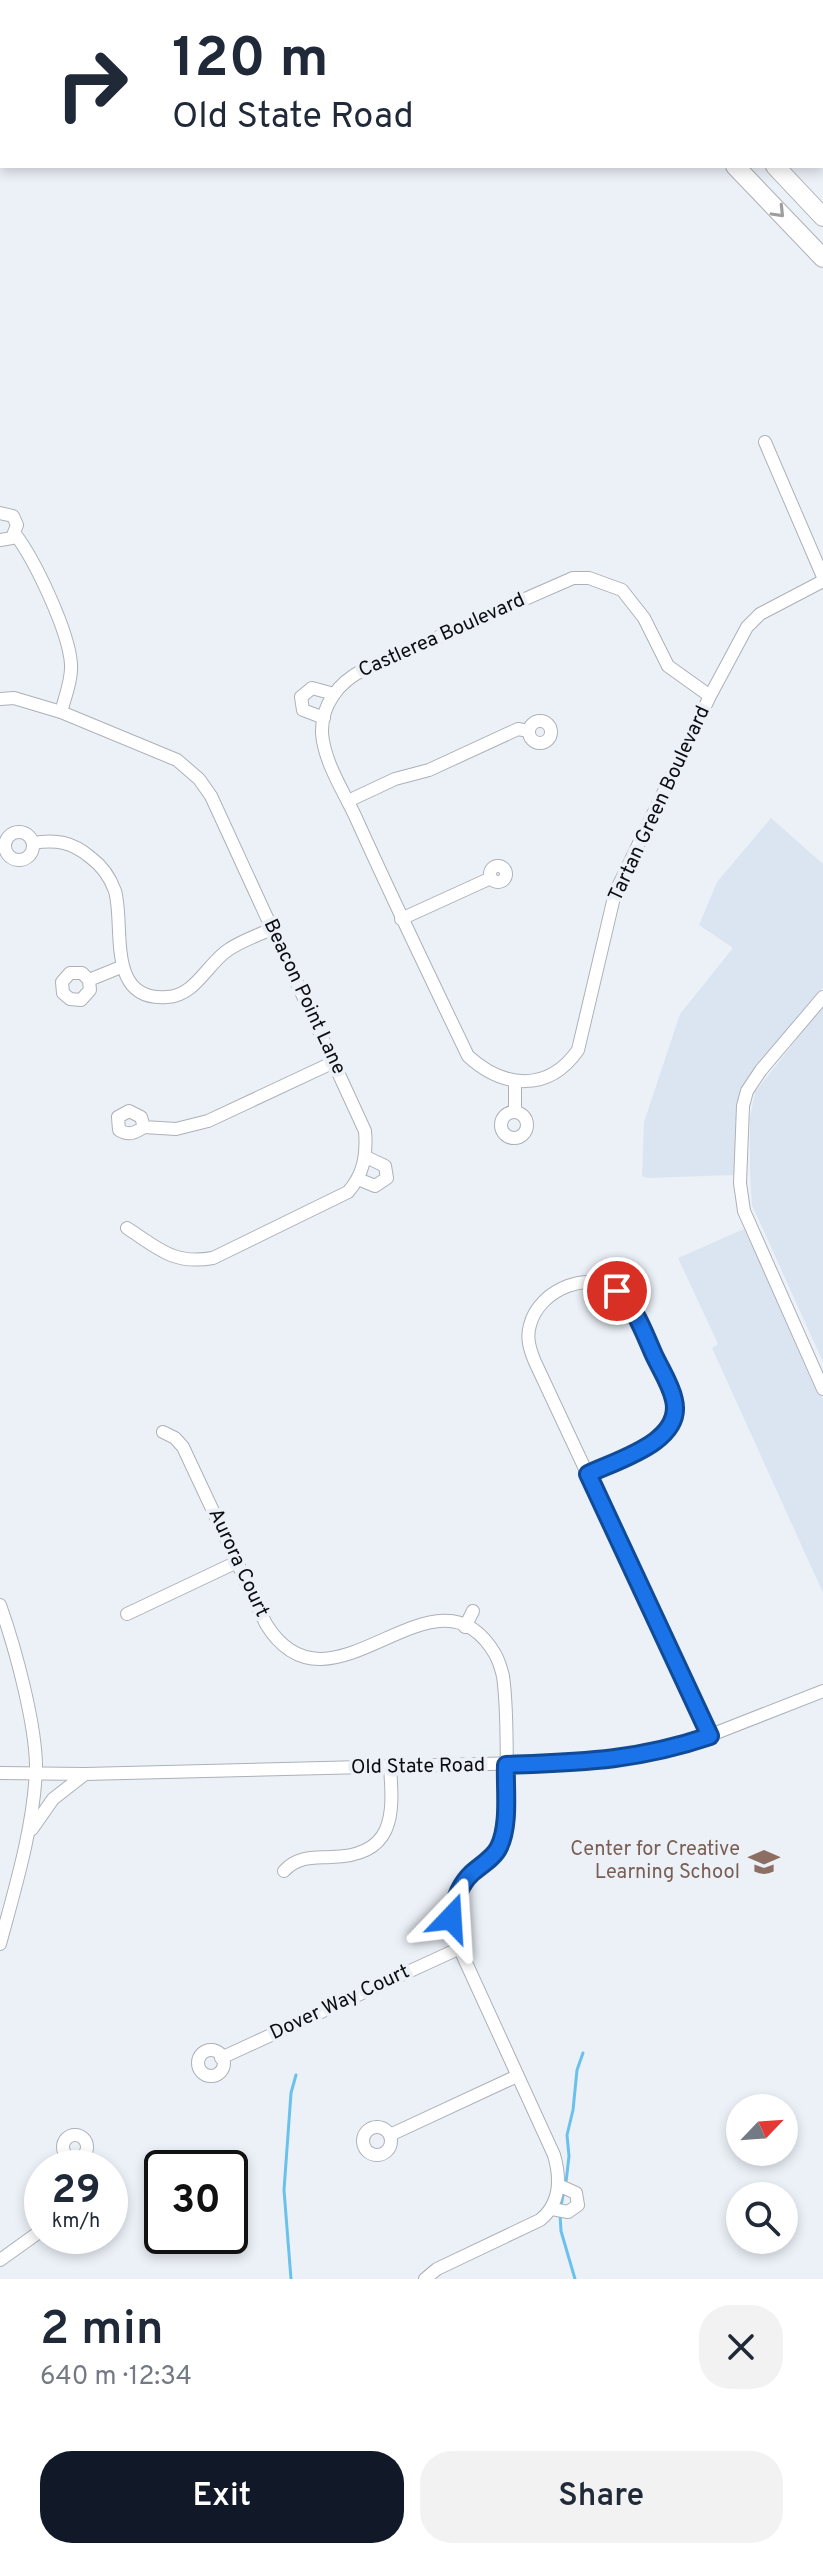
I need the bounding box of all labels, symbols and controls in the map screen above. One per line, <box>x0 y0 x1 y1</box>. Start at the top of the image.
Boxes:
text: 120 m <box>172 26 329 96</box>
icon: right <box>40 32 144 136</box>
text: Old State Road <box>172 95 414 141</box>
one-way arrow <box>769 203 784 217</box>
street label: Castlerea Boulevard <box>355 588 529 684</box>
street label: Tartan Green Boulevard <box>603 702 717 906</box>
street label: Beacon Point Lane <box>257 915 351 1079</box>
pin <box>583 1257 651 1325</box>
icon: arrive <box>595 1269 639 1313</box>
street label: Aurora Court <box>201 1504 275 1622</box>
street label: Old State Road <box>351 1753 485 1781</box>
place label: Center for Creative Learning School <box>570 1837 740 1886</box>
school or university icon: Center for Creative Learning School <box>747 1845 781 1879</box>
position arrow <box>409 1876 493 1960</box>
street label: Dover Way Court <box>266 1959 414 2047</box>
north arrow <box>726 2094 798 2166</box>
map controls <box>726 2094 798 2254</box>
speed limit sign: 30 <box>144 2150 248 2254</box>
text: 29 <box>51 2167 101 2217</box>
button: search <box>726 2182 798 2254</box>
text: km/h <box>52 2209 100 2235</box>
text: 2 min <box>40 2301 164 2361</box>
button: close <box>699 2305 783 2389</box>
text: 640 m · 12:34 <box>40 2361 192 2394</box>
button: Exit <box>40 2451 404 2543</box>
button: Share <box>420 2451 783 2543</box>

